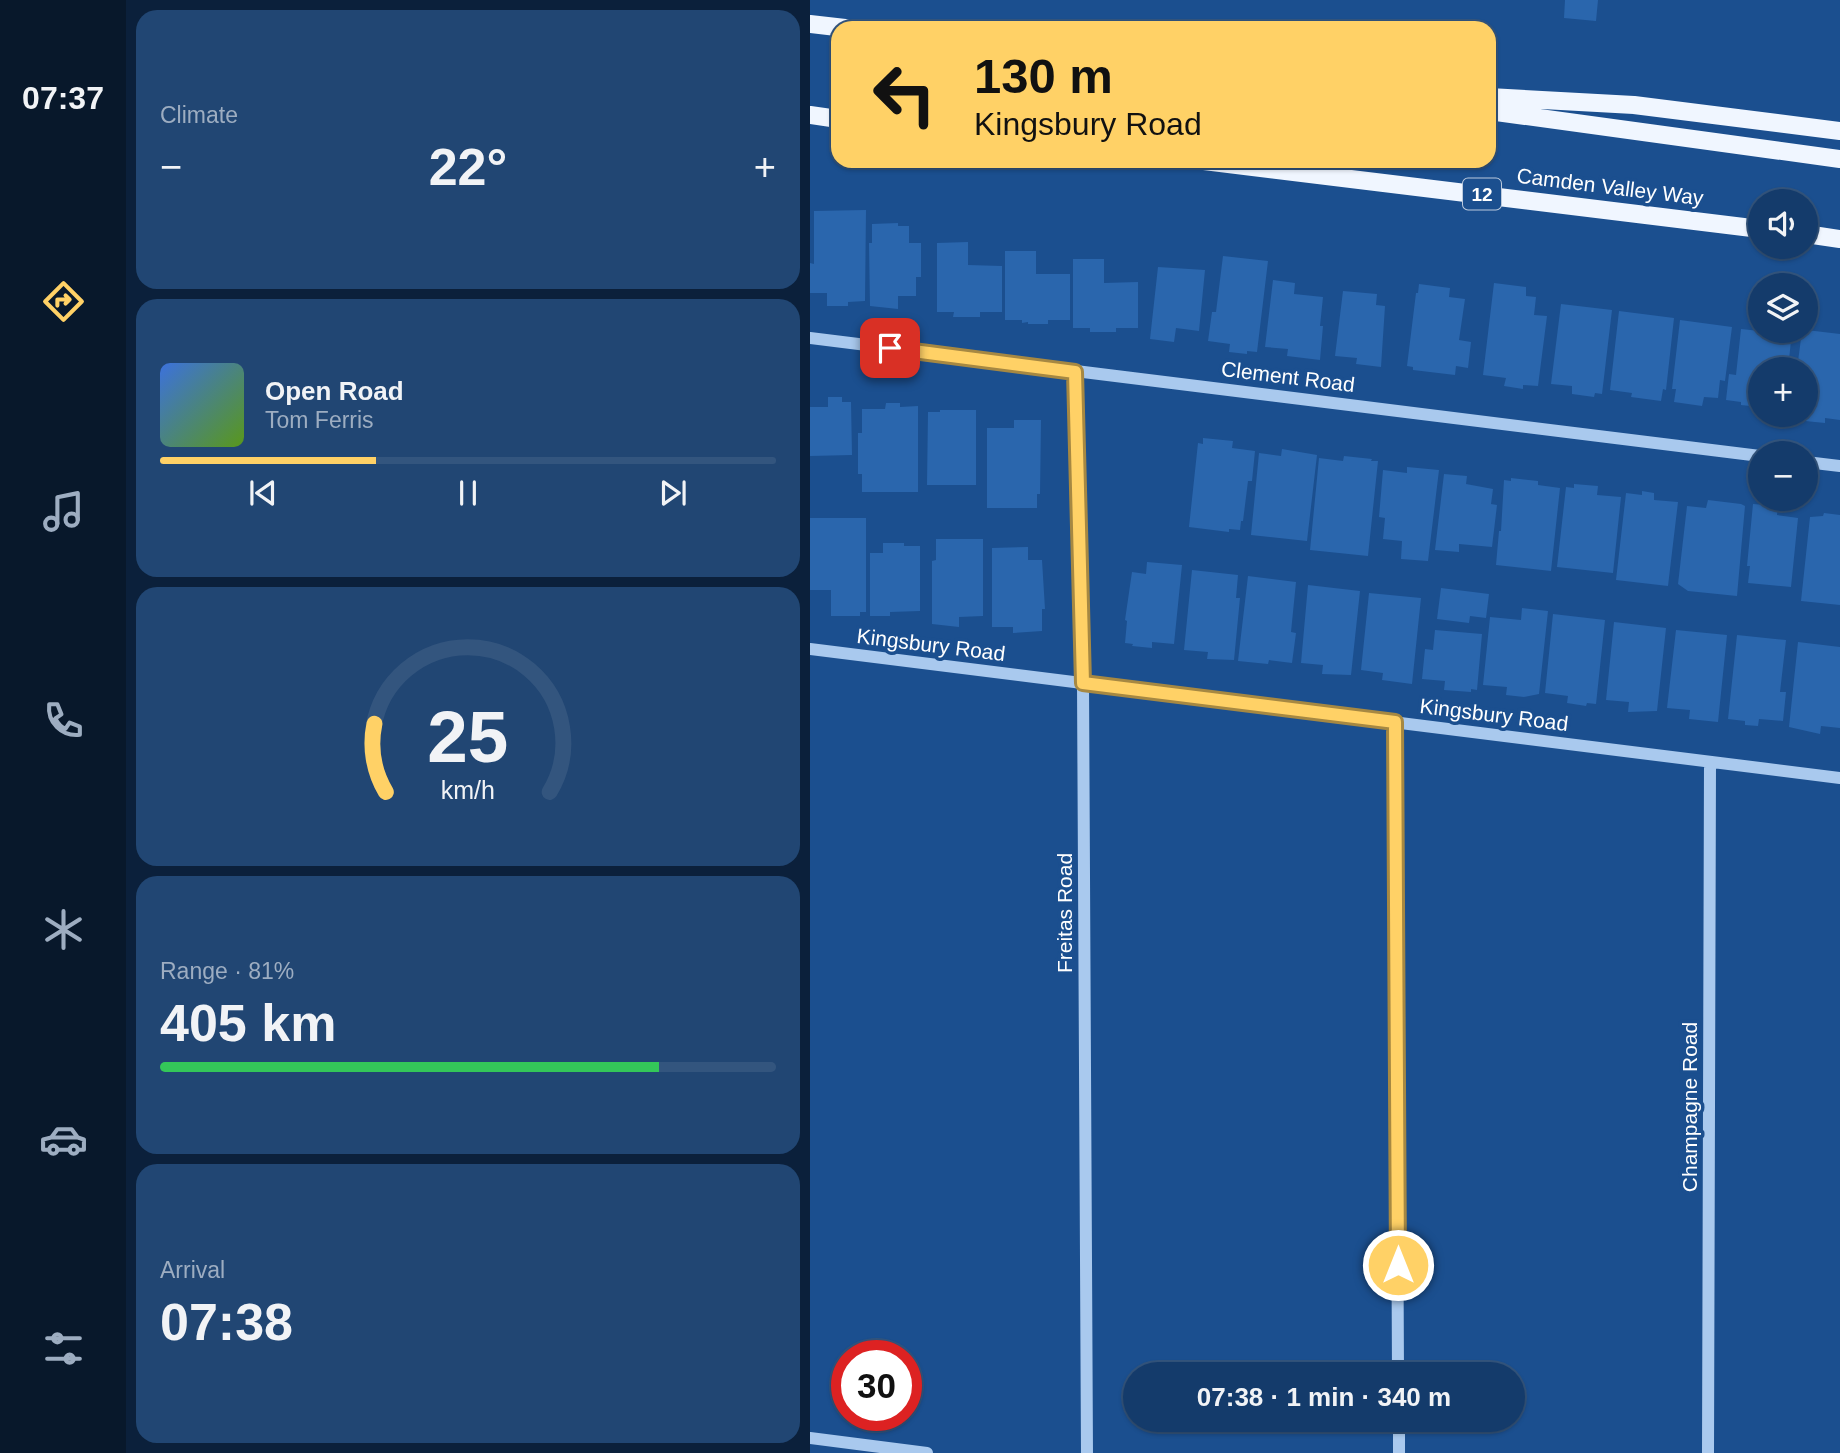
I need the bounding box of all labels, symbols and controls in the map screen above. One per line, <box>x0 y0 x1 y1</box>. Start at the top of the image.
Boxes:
icon: left <box>859 49 950 140</box>
text: 130 m <box>974 49 1113 103</box>
text: 07:37 <box>22 80 104 116</box>
text: Climate <box>160 102 238 128</box>
text: Kingsbury Road <box>974 106 1202 142</box>
text: 22° <box>429 138 507 196</box>
text: − <box>160 146 182 188</box>
text: + <box>754 146 776 188</box>
street label: Camden Valley Way <box>1515 164 1705 209</box>
road number: 12 <box>1463 178 1501 210</box>
map controls <box>1748 189 1818 511</box>
button: sound <box>1748 189 1818 259</box>
button: layers <box>1748 273 1818 343</box>
icon: directions <box>39 277 88 326</box>
pin <box>860 318 920 378</box>
icon: arrive <box>871 329 909 367</box>
street label: Clement Road <box>1220 357 1356 396</box>
button: + <box>1748 357 1818 427</box>
text: Open Road <box>265 376 404 406</box>
text: Tom Ferris <box>265 407 374 433</box>
button: − <box>1748 441 1818 511</box>
icon: previous <box>244 474 282 512</box>
icon: pause <box>449 474 487 512</box>
icon: next <box>654 474 692 512</box>
icon: music <box>39 487 88 536</box>
street label: Kingsbury Road <box>856 624 1007 665</box>
street label: Kingsbury Road <box>1419 694 1570 735</box>
icon: phone <box>39 696 88 745</box>
text: 25 <box>428 697 508 778</box>
text: km/h <box>441 776 495 804</box>
street label: Freitas Road <box>1053 853 1076 973</box>
icon: climate <box>39 905 88 954</box>
text: Range · 81% <box>160 958 294 984</box>
text: 405 km <box>160 994 336 1052</box>
street label: Champagne Road <box>1678 1022 1701 1192</box>
icon: car <box>39 1115 88 1164</box>
position arrow <box>1361 1228 1435 1302</box>
text: Arrival <box>160 1257 225 1283</box>
text: 07:38 <box>160 1293 293 1351</box>
icon: filters <box>39 1324 88 1373</box>
speed limit sign: 30 <box>831 1340 922 1431</box>
text: 07:38 · 1 min · 340 m <box>1197 1382 1451 1412</box>

